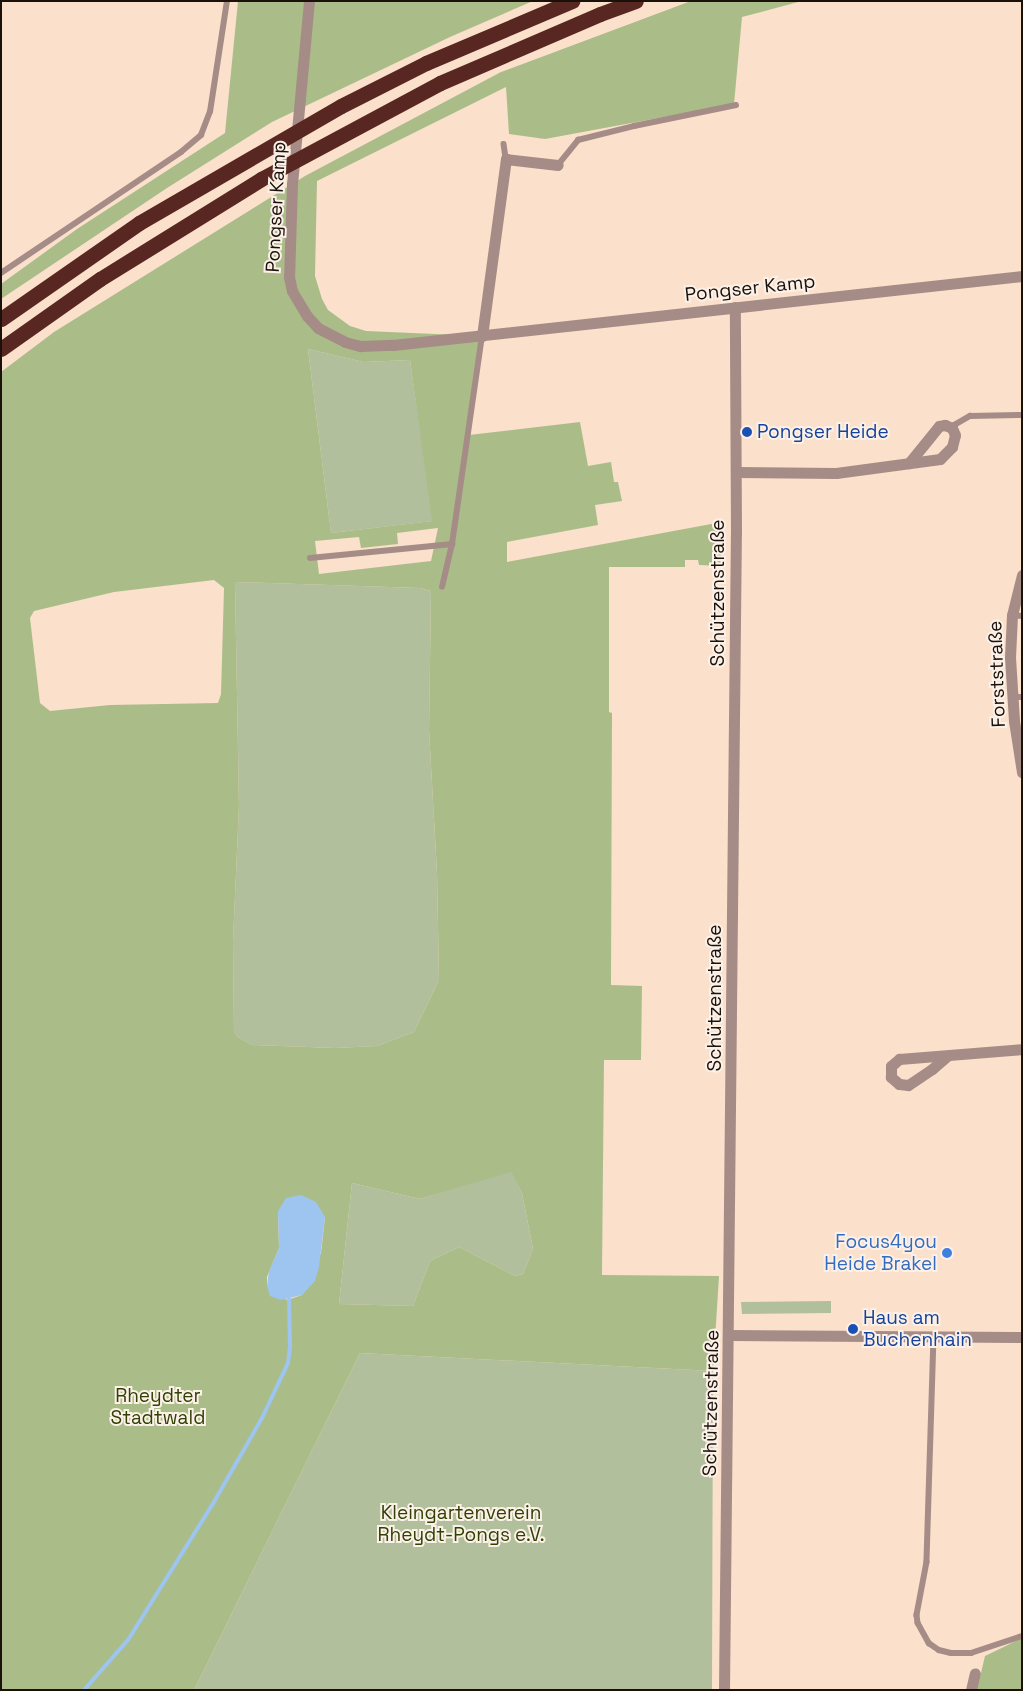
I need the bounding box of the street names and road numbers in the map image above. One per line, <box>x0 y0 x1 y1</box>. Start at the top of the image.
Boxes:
street label: Pongser Kamp <box>261 141 291 273</box>
street label: Pongser Kamp <box>684 270 816 306</box>
street label: Schützenstraße <box>707 520 729 666</box>
street label: Forststraße <box>984 620 1010 728</box>
street label: Schützenstraße <box>704 925 726 1071</box>
street label: Schützenstraße <box>698 1329 724 1477</box>

